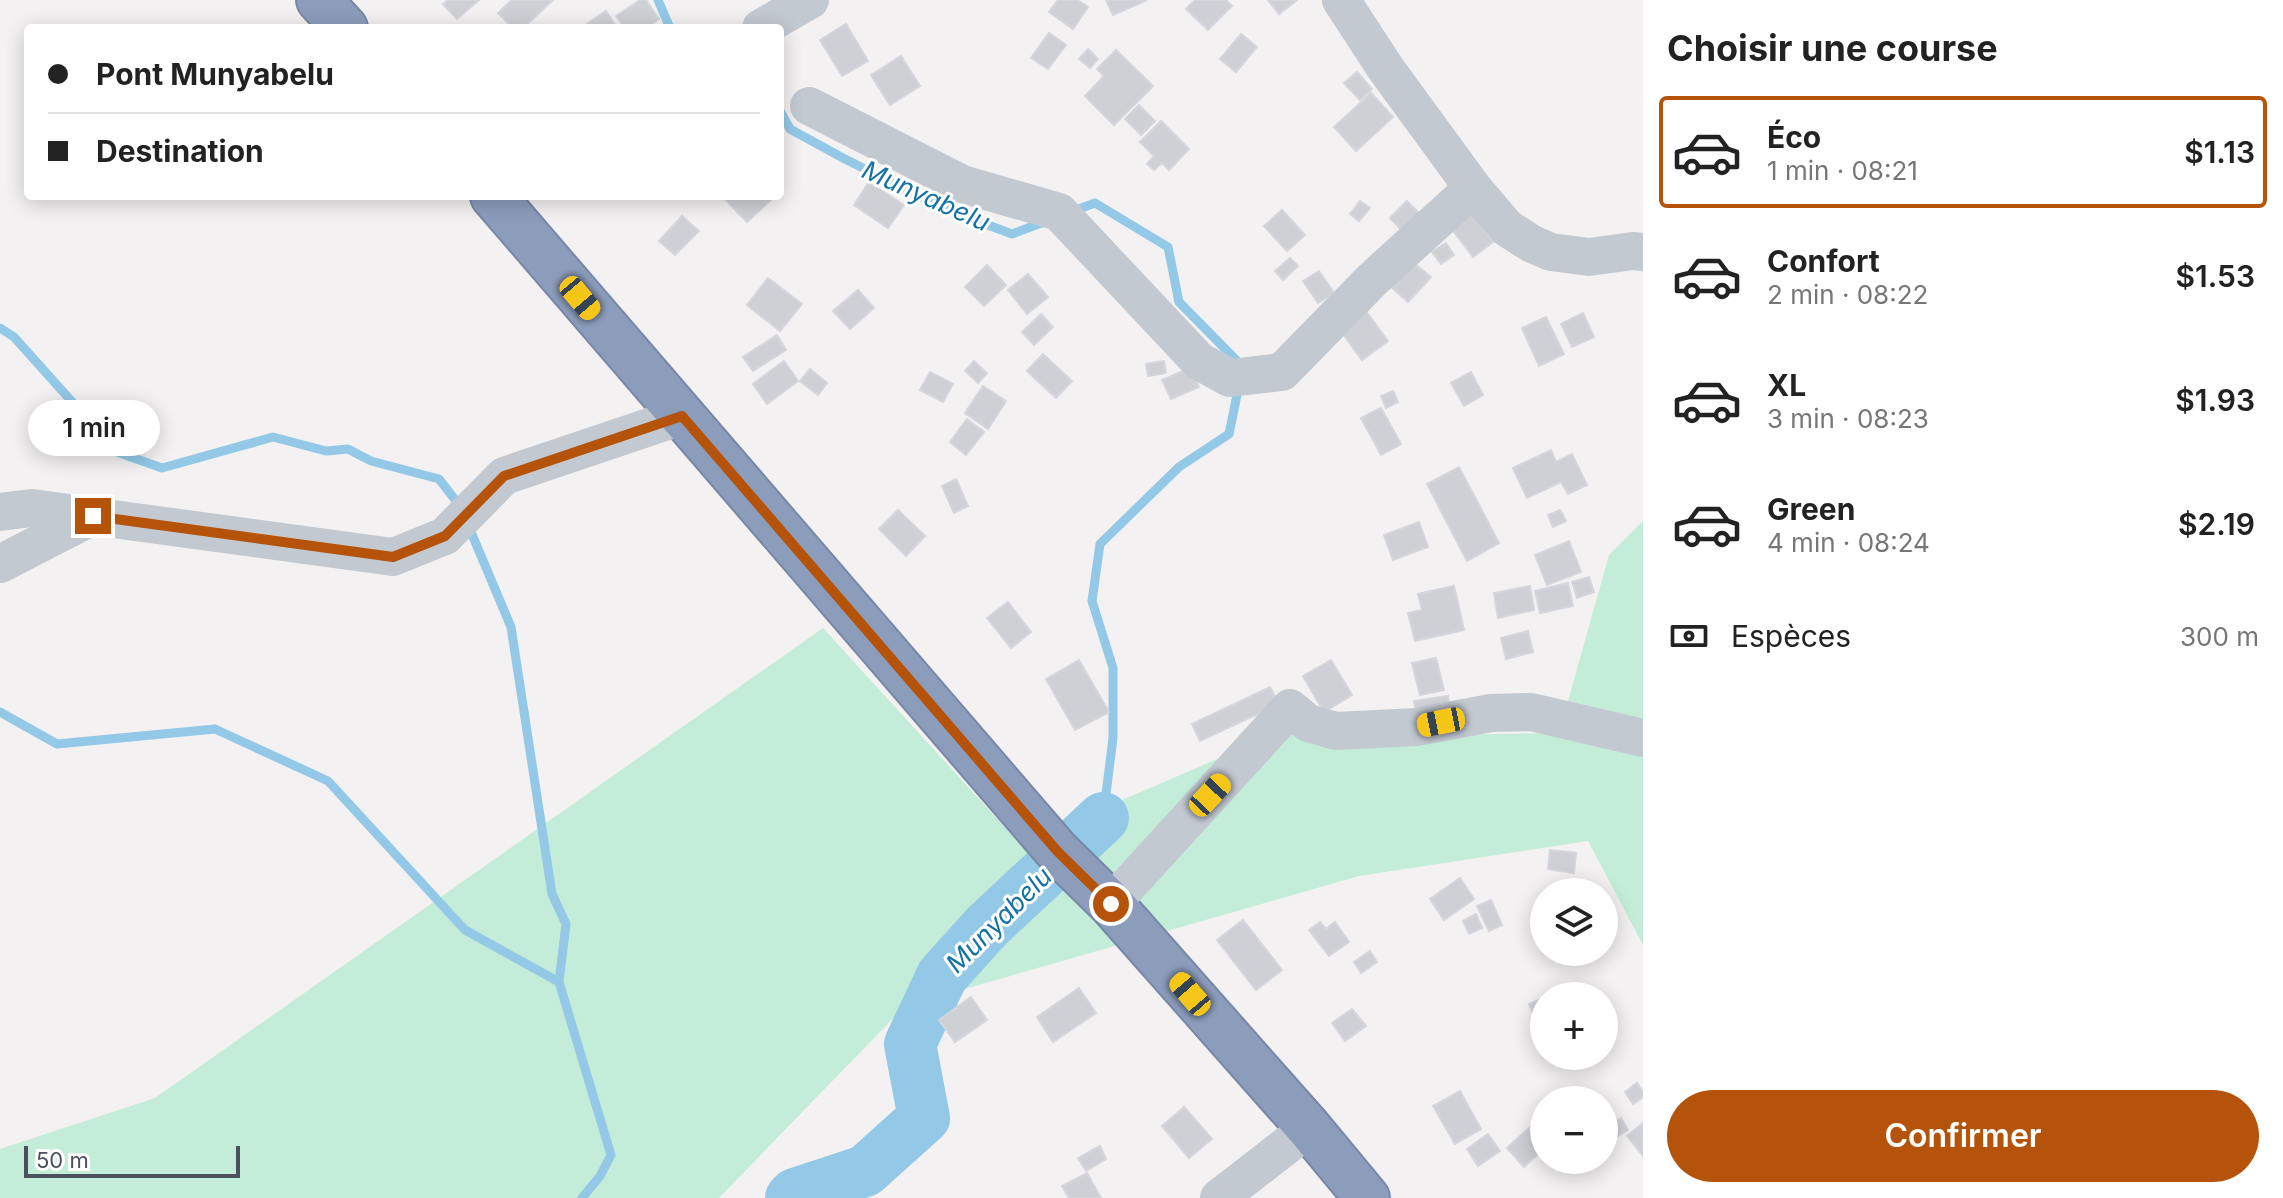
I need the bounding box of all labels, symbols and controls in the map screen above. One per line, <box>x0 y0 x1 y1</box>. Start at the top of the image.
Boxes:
text: Choisir une course <box>1667 26 1998 70</box>
text: Pont Munyabelu <box>96 56 334 92</box>
icon: car <box>1671 116 1743 188</box>
text: Éco <box>1767 119 1821 155</box>
text: Destination <box>96 133 264 169</box>
text: $1.13 <box>2184 134 2255 170</box>
water label: Munyabelu <box>858 154 995 237</box>
text: 1 min · 08:21 <box>1767 155 1918 186</box>
icon: car <box>1671 240 1743 312</box>
text: Confort <box>1767 243 1880 279</box>
text: $1.53 <box>2176 258 2255 294</box>
car <box>555 272 605 324</box>
text: 2 min · 08:22 <box>1767 279 1928 310</box>
icon: car <box>1671 364 1743 436</box>
text: XL <box>1767 367 1806 403</box>
text: $1.93 <box>2175 382 2255 418</box>
callout: 1 min <box>27 400 159 456</box>
text: 3 min · 08:23 <box>1767 403 1929 434</box>
text: 1 min <box>62 412 126 443</box>
icon: car <box>1671 488 1743 560</box>
text: Green <box>1767 491 1855 527</box>
route end <box>75 498 111 534</box>
text: $2.19 <box>2178 506 2255 542</box>
text: 4 min · 08:24 <box>1767 527 1930 558</box>
icon: cash <box>1667 614 1711 658</box>
text: Espèces <box>1731 618 1851 654</box>
text: 300 m <box>2180 621 2259 652</box>
car <box>1415 706 1467 738</box>
car <box>1185 769 1235 821</box>
water label: Munyabelu <box>939 860 1058 979</box>
map controls <box>1530 878 1618 1174</box>
button: layers <box>1530 878 1618 966</box>
route start <box>1093 886 1129 922</box>
car <box>1165 968 1215 1020</box>
button: + <box>1530 982 1618 1070</box>
button: − <box>1530 1086 1618 1174</box>
button: Confirmer <box>1667 1090 2259 1182</box>
scale bar <box>24 1142 240 1178</box>
text: 50 m <box>36 1147 89 1173</box>

